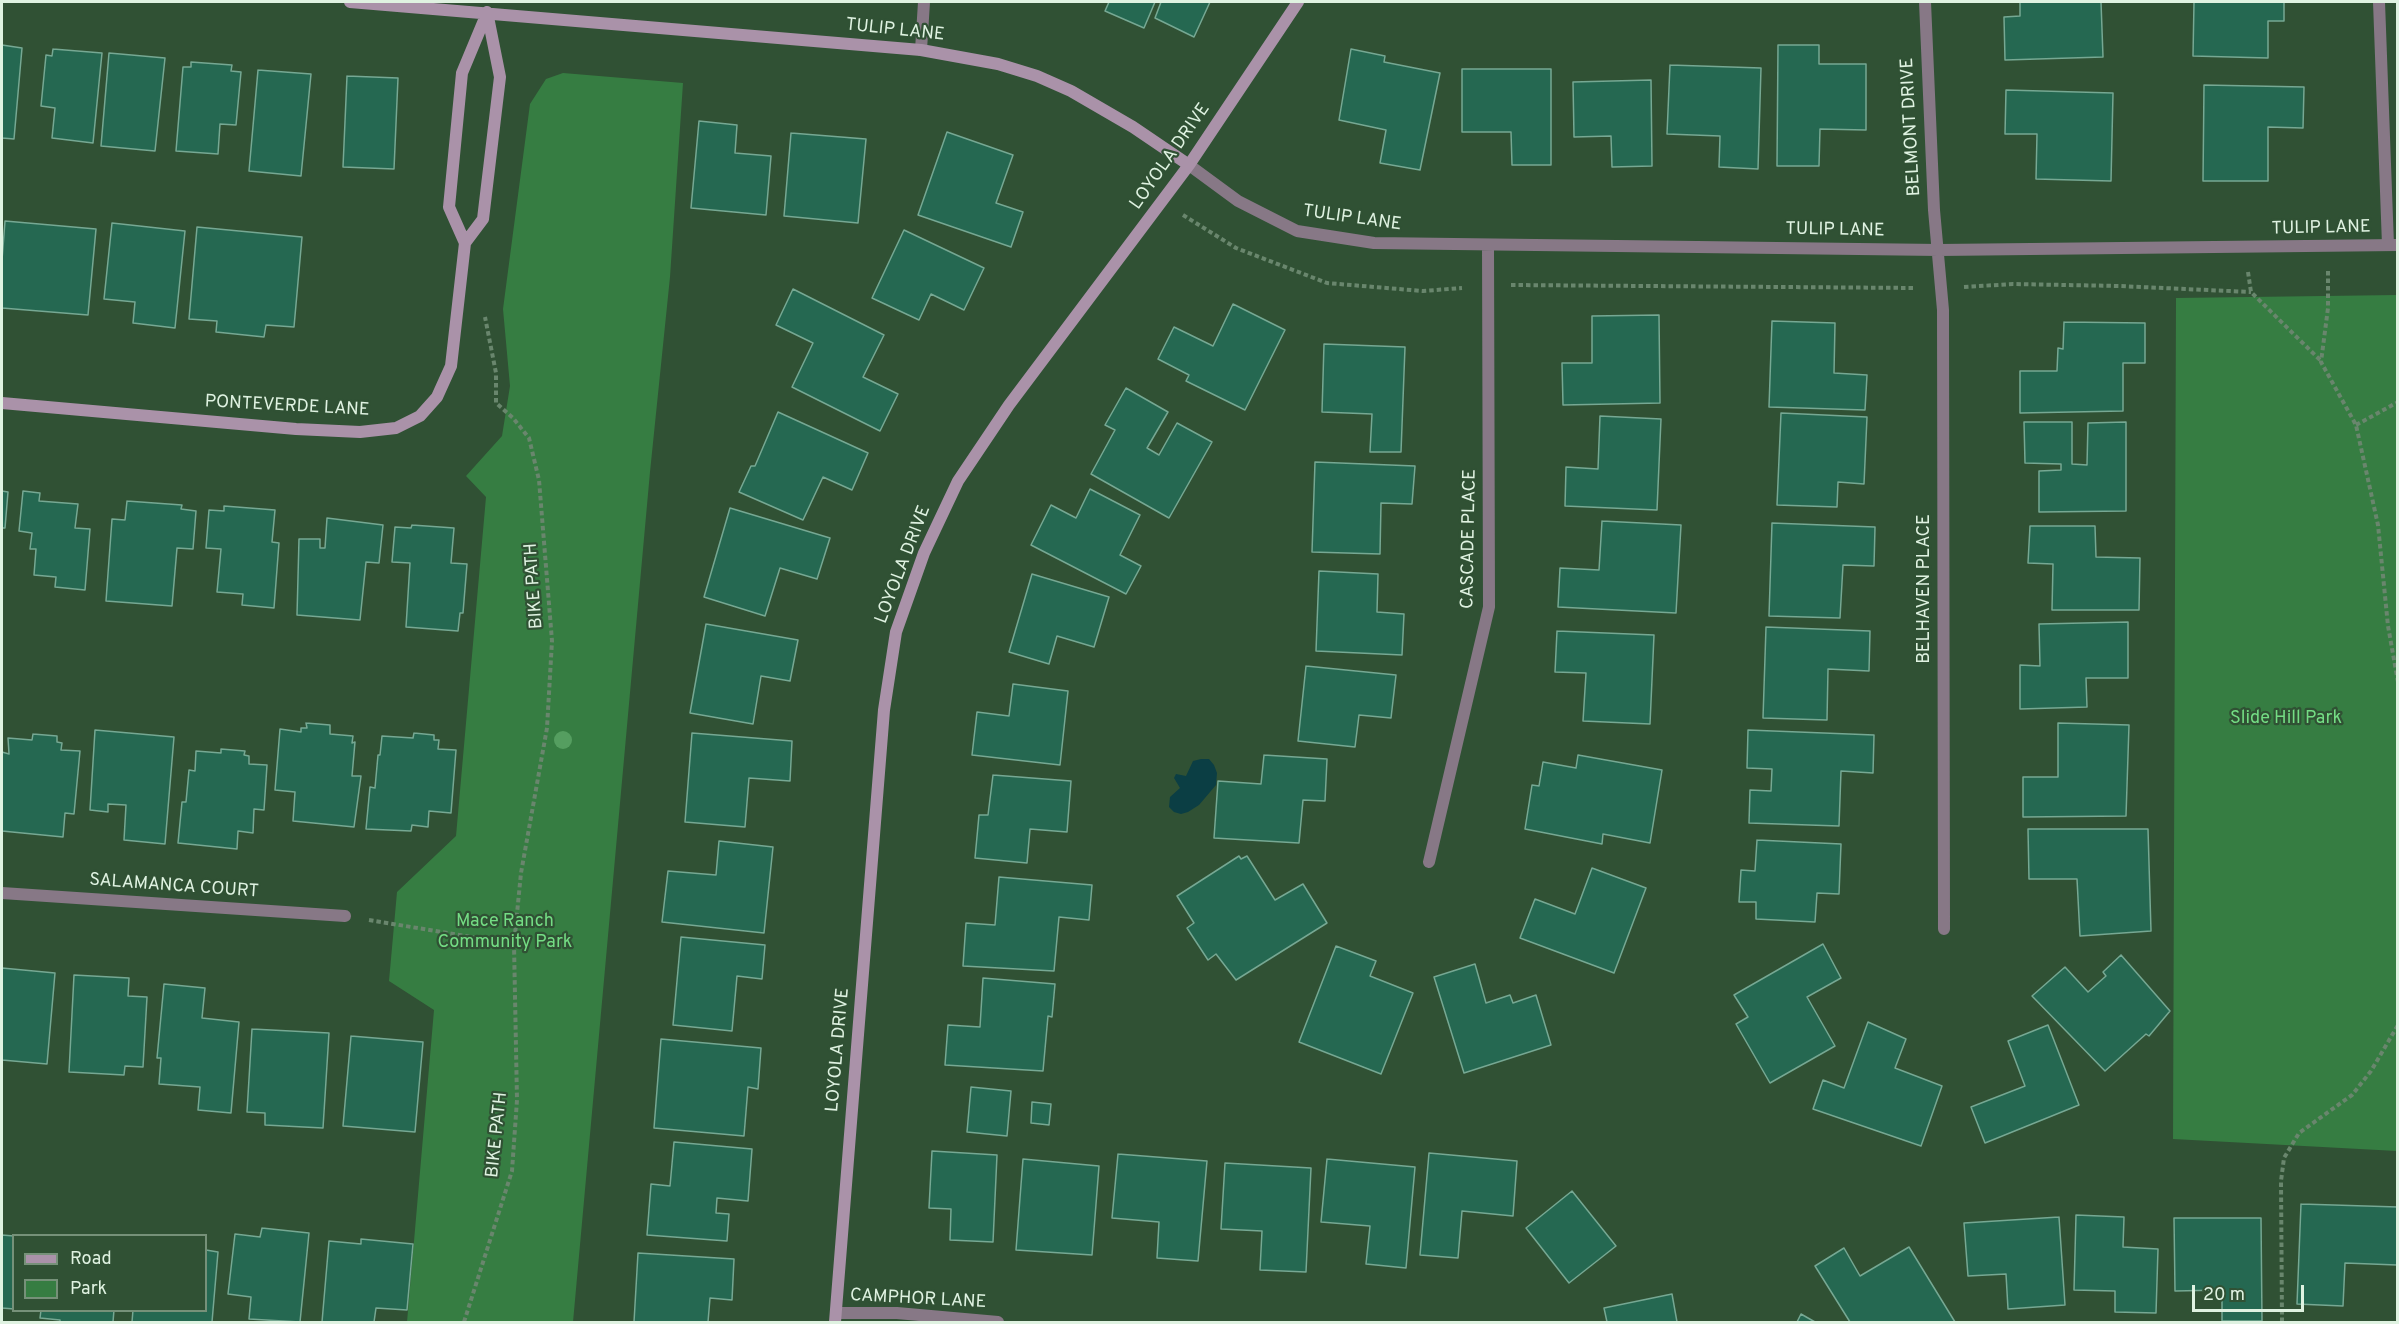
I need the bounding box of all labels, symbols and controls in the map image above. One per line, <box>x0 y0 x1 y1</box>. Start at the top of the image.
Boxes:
street label: TULIP LANE <box>845 15 945 47</box>
street label: BELMONT DRIVE <box>1898 57 1926 197</box>
street label: LOYOLA DRIVE <box>1126 100 1216 214</box>
street label: TULIP LANE <box>1301 201 1403 237</box>
street label: TULIP LANE <box>2271 217 2371 241</box>
street label: TULIP LANE <box>1785 219 1885 243</box>
street label: PONTEVERDE LANE <box>204 392 370 422</box>
street label: CASCADE PLACE <box>1458 469 1482 609</box>
street label: LOYOLA DRIVE <box>872 503 936 627</box>
street label: BELHAVEN PLACE <box>1914 514 1936 664</box>
street label: BIKE PATH <box>521 542 549 630</box>
park label: Slide Hill Park <box>2230 708 2342 730</box>
street label: SALAMANCA COURT <box>89 870 259 904</box>
park label: Mace Ranch Community Park <box>438 911 572 954</box>
street label: LOYOLA DRIVE <box>823 987 855 1113</box>
street label: BIKE PATH <box>483 1091 513 1179</box>
legend <box>12 1234 207 1312</box>
text: Road <box>70 1248 112 1271</box>
scale bar <box>2195 1273 2308 1311</box>
text: Park <box>70 1278 107 1301</box>
text: 20 m <box>2203 1284 2245 1307</box>
street label: CAMPHOR LANE <box>849 1286 987 1314</box>

